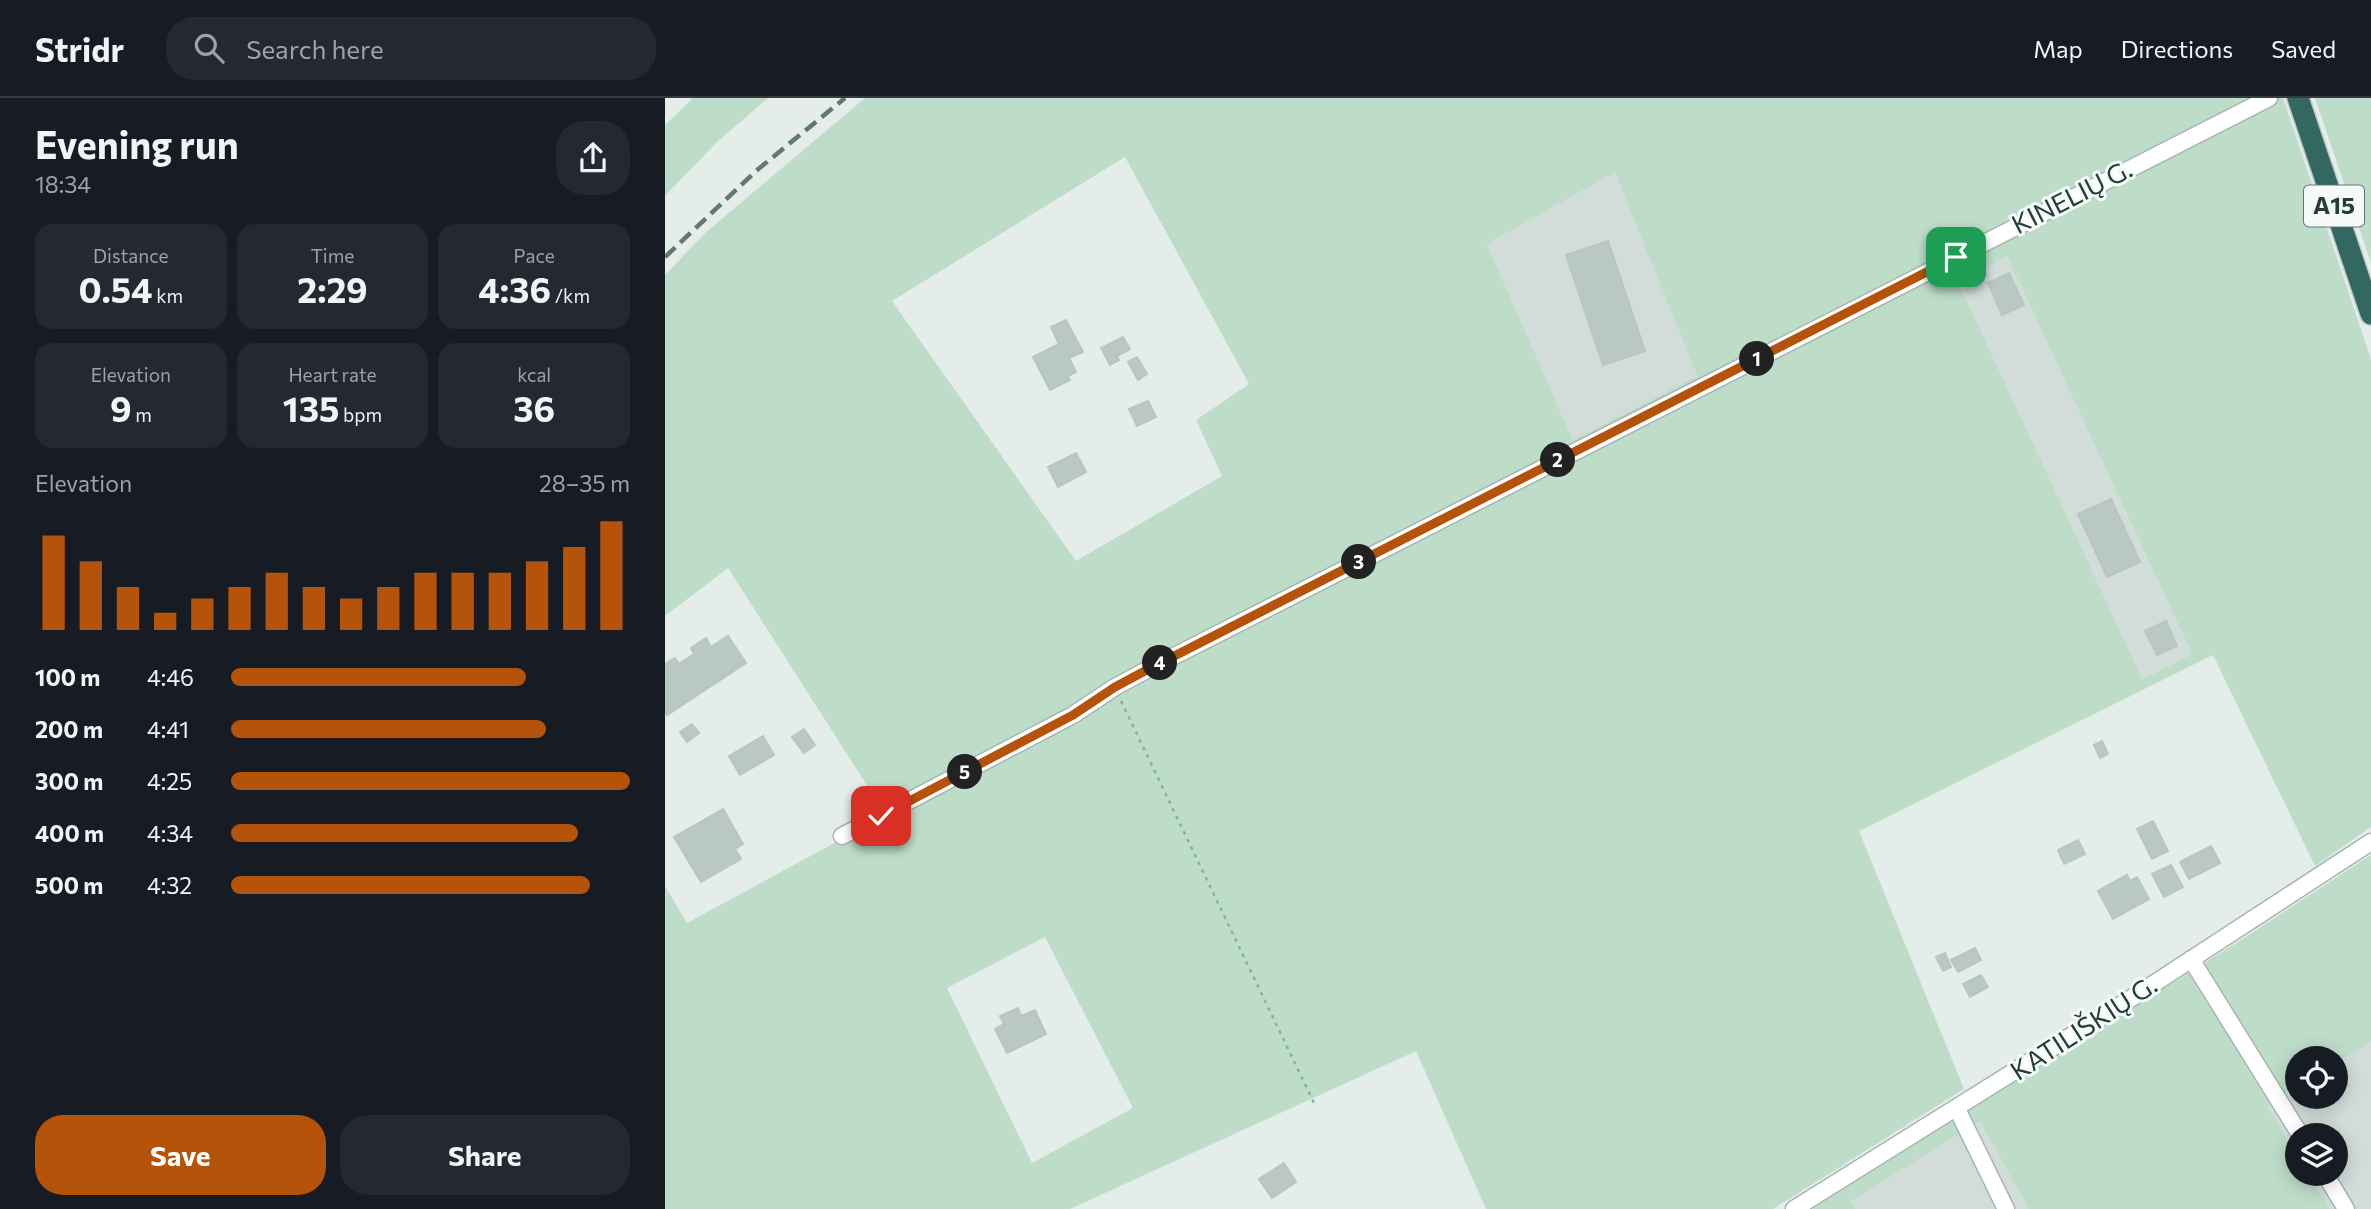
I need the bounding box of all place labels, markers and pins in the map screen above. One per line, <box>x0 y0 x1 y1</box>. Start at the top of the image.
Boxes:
pin <box>1926 227 1986 287</box>
pin: 1 <box>1739 342 1775 376</box>
pin: 2 <box>1541 442 1575 478</box>
pin: 3 <box>1341 545 1377 580</box>
pin: 4 <box>1142 646 1177 680</box>
pin: 5 <box>947 754 983 790</box>
pin <box>851 786 911 846</box>

